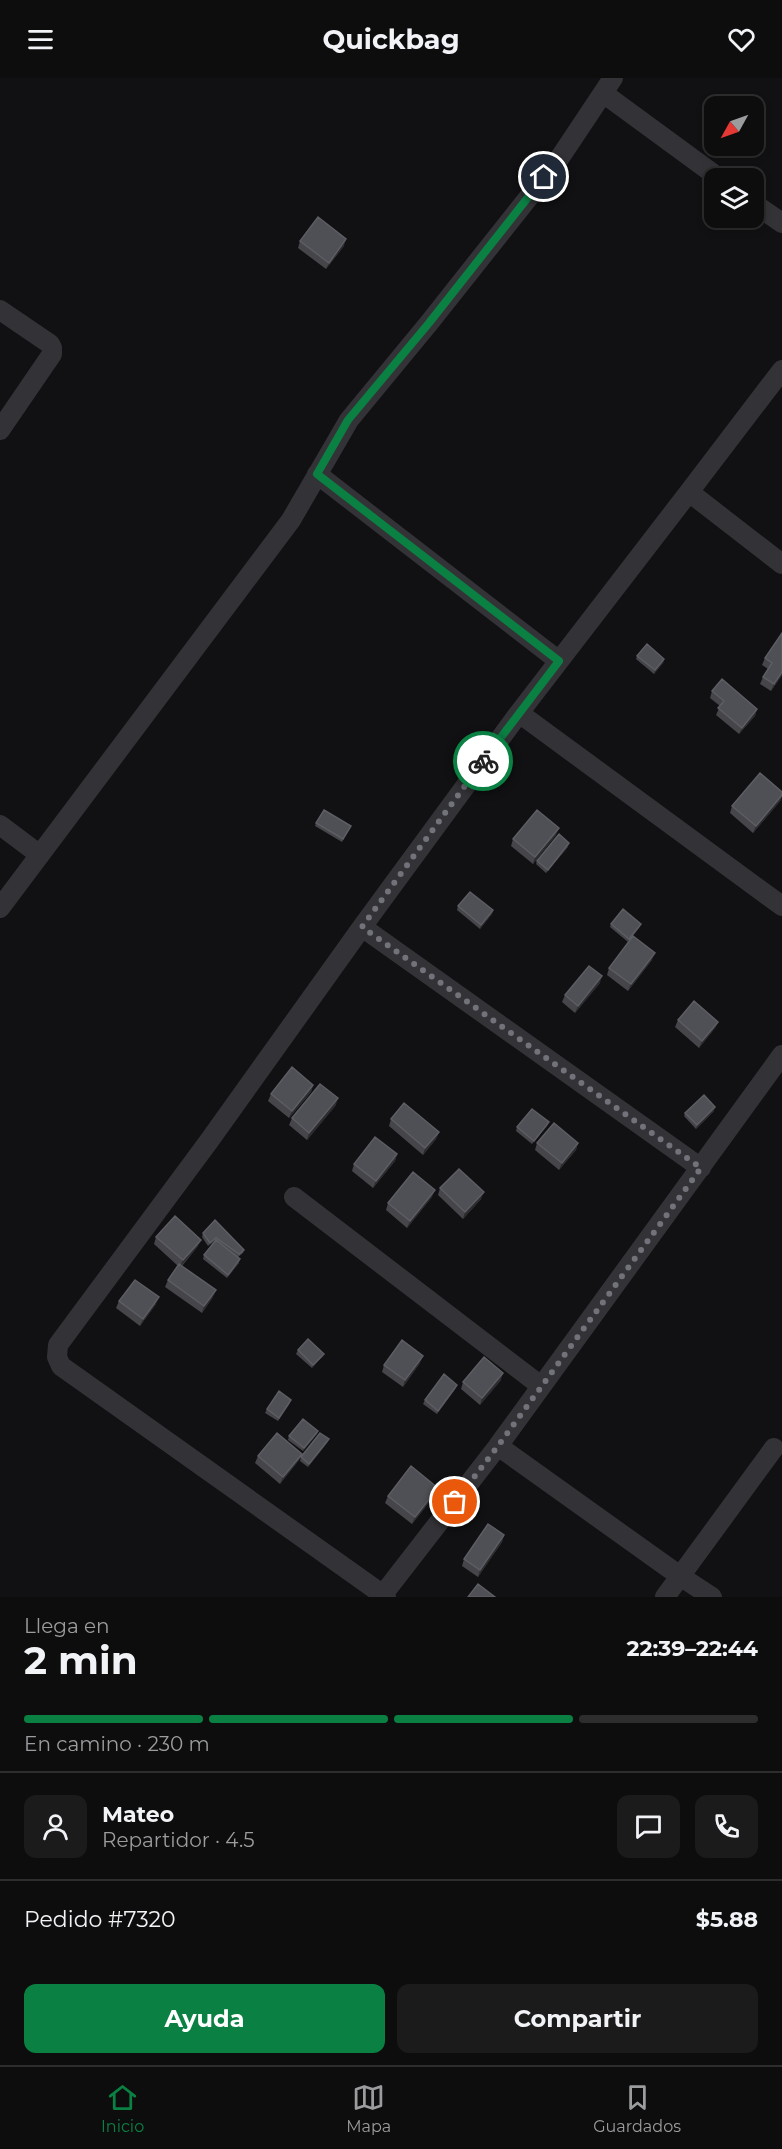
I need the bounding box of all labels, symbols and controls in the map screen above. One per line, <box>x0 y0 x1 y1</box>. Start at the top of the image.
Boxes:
icon: menu <box>24 23 57 56</box>
text: Quickbag <box>322 23 460 56</box>
icon: heart <box>725 23 758 56</box>
north arrow <box>704 96 764 156</box>
map controls <box>704 96 764 228</box>
pin <box>518 151 569 202</box>
icon: home <box>527 160 560 193</box>
button: layers <box>704 168 764 228</box>
courier <box>453 731 513 791</box>
icon: bike <box>467 745 500 778</box>
pin <box>429 1476 480 1527</box>
icon: bag <box>438 1485 471 1518</box>
text: Llega en <box>24 1614 110 1638</box>
text: 22:39–22:44 <box>626 1635 758 1662</box>
text: 2 min <box>24 1636 138 1684</box>
text: En camino · 230 m <box>24 1732 210 1756</box>
button: person <box>24 1795 87 1858</box>
button: chat <box>617 1795 680 1858</box>
button: phone <box>695 1795 758 1858</box>
text: Mateo <box>102 1801 174 1828</box>
text: Repartidor · 4.5 <box>102 1828 254 1852</box>
text: Pedido #7320 <box>24 1906 176 1933</box>
text: $5.88 <box>696 1906 758 1933</box>
button: Ayuda <box>24 1984 385 2053</box>
button: Compartir <box>397 1984 758 2053</box>
tab: Inicio <box>101 2081 144 2136</box>
tab: Mapa <box>346 2081 391 2136</box>
tab: Guardados <box>593 2081 681 2136</box>

